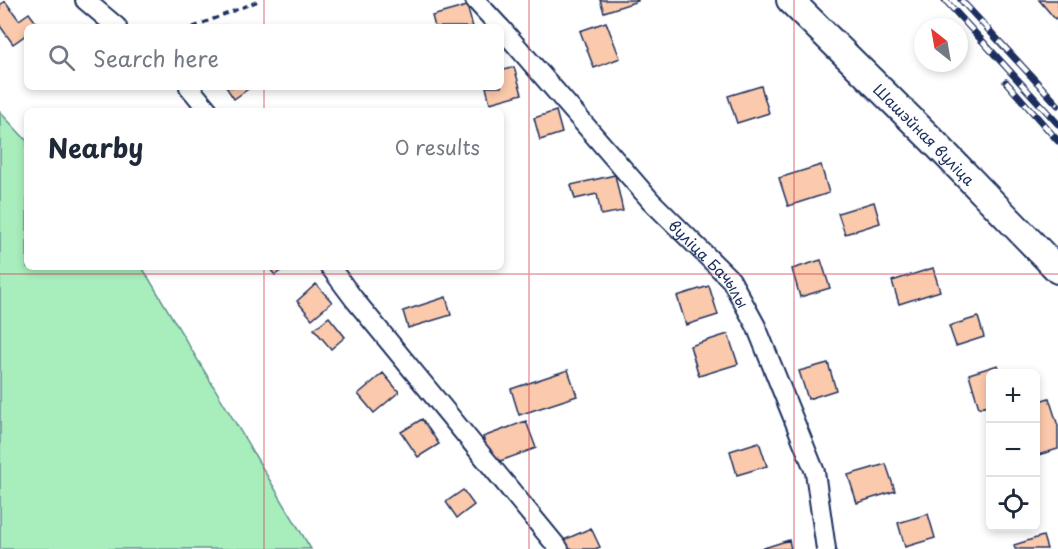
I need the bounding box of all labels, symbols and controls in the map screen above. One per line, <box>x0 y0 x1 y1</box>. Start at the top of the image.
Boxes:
north arrow <box>914 18 968 72</box>
search box <box>24 24 504 90</box>
icon: search <box>45 41 78 74</box>
text: Search here <box>93 41 219 74</box>
street label: Шашэйная вуліца <box>869 78 981 191</box>
text: Nearby <box>48 128 143 167</box>
text: 0 results <box>395 132 480 162</box>
street label: вуліца Бачылы <box>664 214 755 312</box>
map controls <box>986 369 1040 531</box>
button: + <box>986 369 1040 423</box>
button: − <box>986 423 1040 477</box>
button: locate <box>986 477 1040 531</box>

